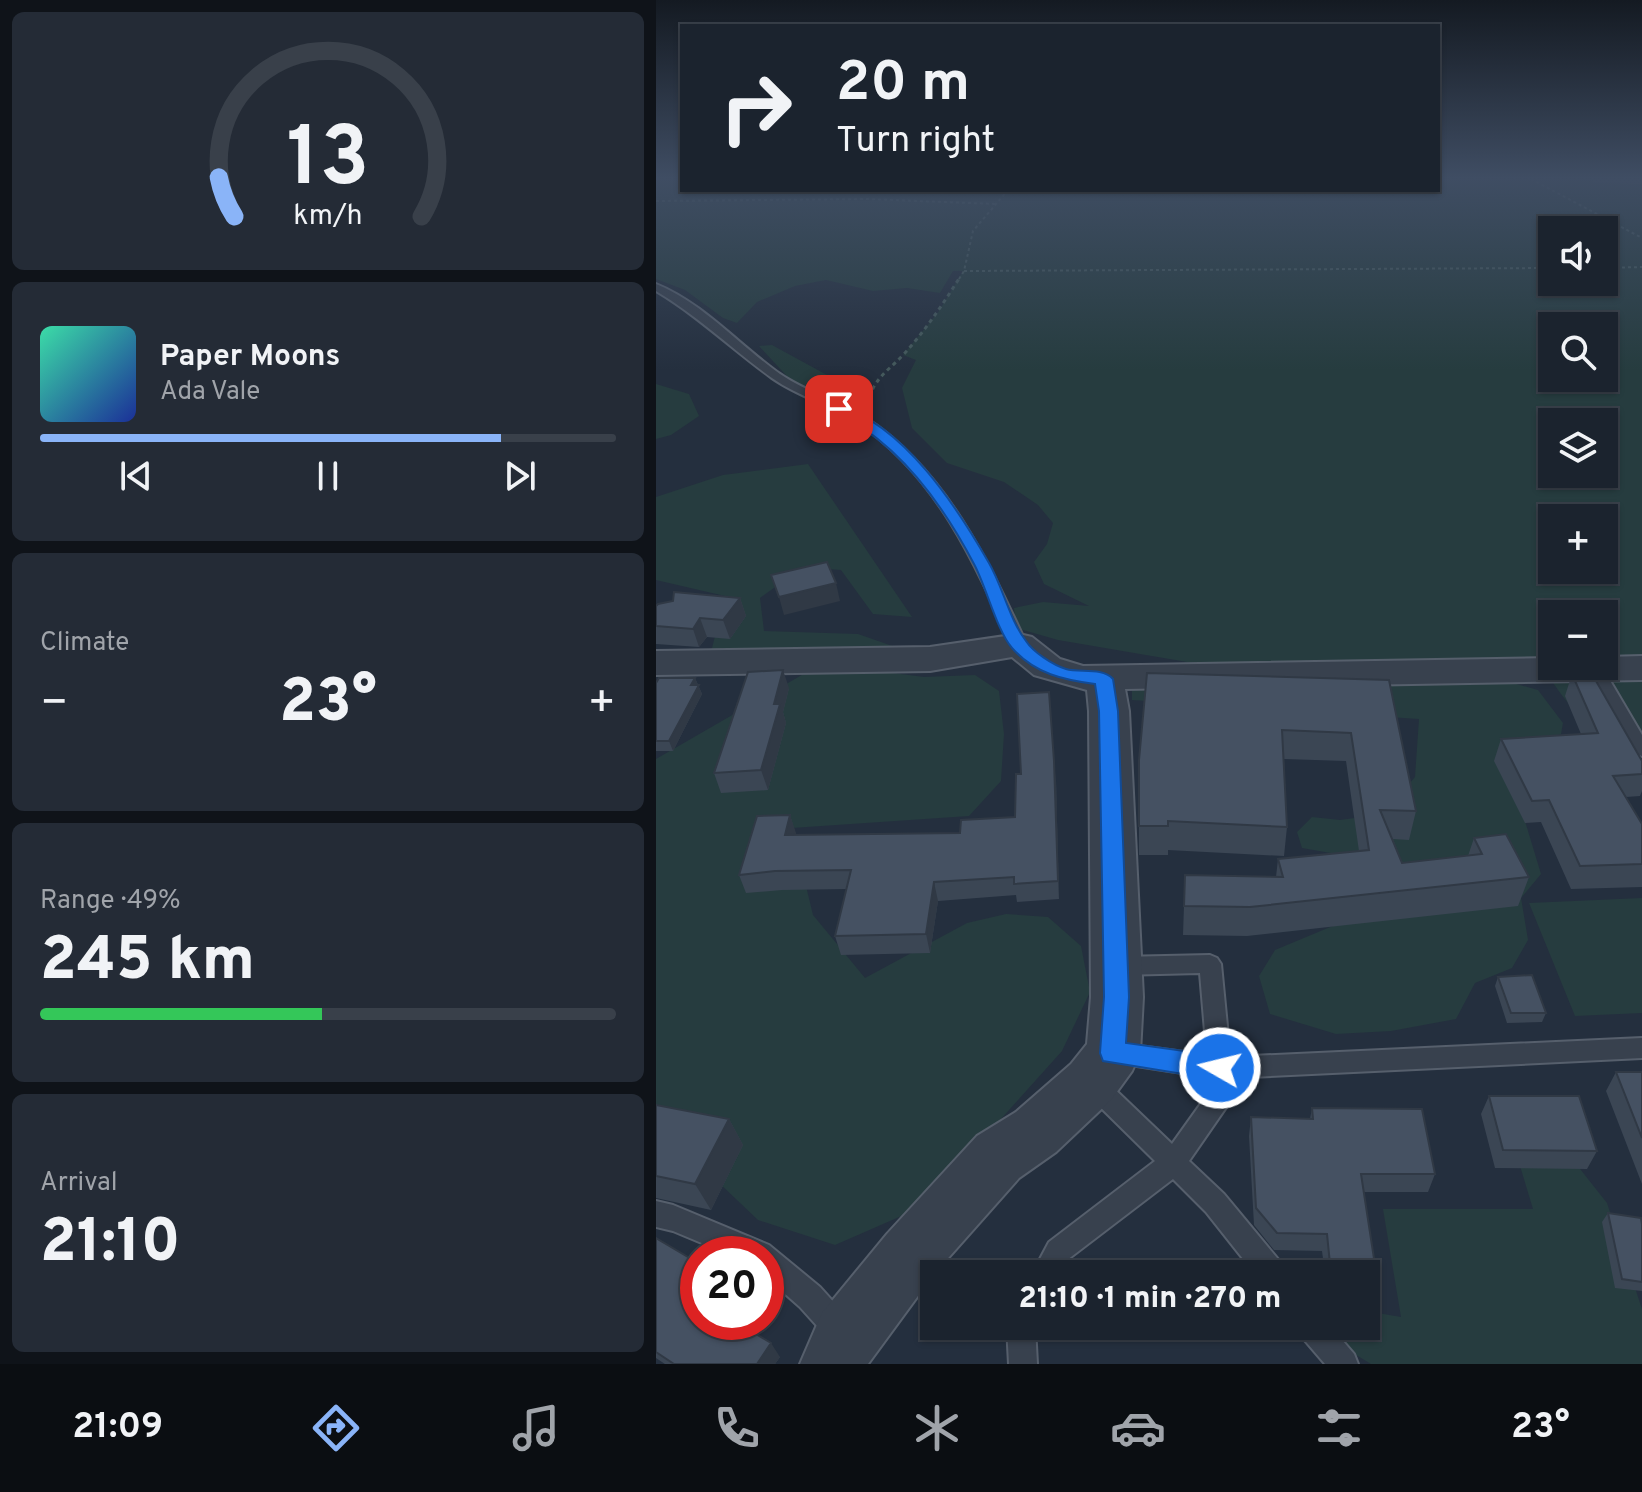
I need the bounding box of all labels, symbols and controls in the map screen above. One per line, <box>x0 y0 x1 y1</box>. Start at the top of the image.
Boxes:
text: 20 m <box>836 50 970 120</box>
icon: right <box>704 56 808 160</box>
text: 13 <box>286 110 370 215</box>
text: Turn right <box>836 119 995 165</box>
text: km/h <box>293 199 363 235</box>
map controls <box>1538 216 1618 680</box>
button: sound <box>1538 216 1618 296</box>
button: search <box>1538 312 1618 392</box>
text: Paper Moons <box>160 339 340 376</box>
pin <box>805 375 873 443</box>
text: Ada Vale <box>160 376 260 409</box>
icon: arrive <box>817 387 861 431</box>
button: layers <box>1538 408 1618 488</box>
icon: previous <box>114 454 158 498</box>
icon: pause <box>306 454 350 498</box>
icon: next <box>498 454 542 498</box>
button: + <box>1538 504 1618 584</box>
button: − <box>1538 600 1618 680</box>
text: Climate <box>40 627 129 660</box>
text: 23° <box>279 667 377 743</box>
text: − <box>40 677 68 733</box>
text: + <box>588 677 616 733</box>
text: Range · 49% <box>40 885 181 918</box>
text: 245 km <box>40 925 255 1001</box>
position arrow <box>1178 1026 1262 1110</box>
text: Arrival <box>40 1167 118 1200</box>
text: 21:10 <box>40 1207 180 1283</box>
speed limit sign: 20 <box>680 1236 784 1340</box>
text: 21:10 · 1 min · 270 m <box>1019 1281 1281 1318</box>
icon: directions <box>308 1400 364 1456</box>
icon: music <box>508 1400 564 1456</box>
icon: phone <box>709 1400 765 1456</box>
icon: climate <box>909 1400 965 1456</box>
icon: car <box>1110 1400 1166 1456</box>
icon: filters <box>1311 1400 1367 1456</box>
text: 21:09 <box>72 1405 163 1451</box>
text: 23° <box>1511 1405 1570 1451</box>

